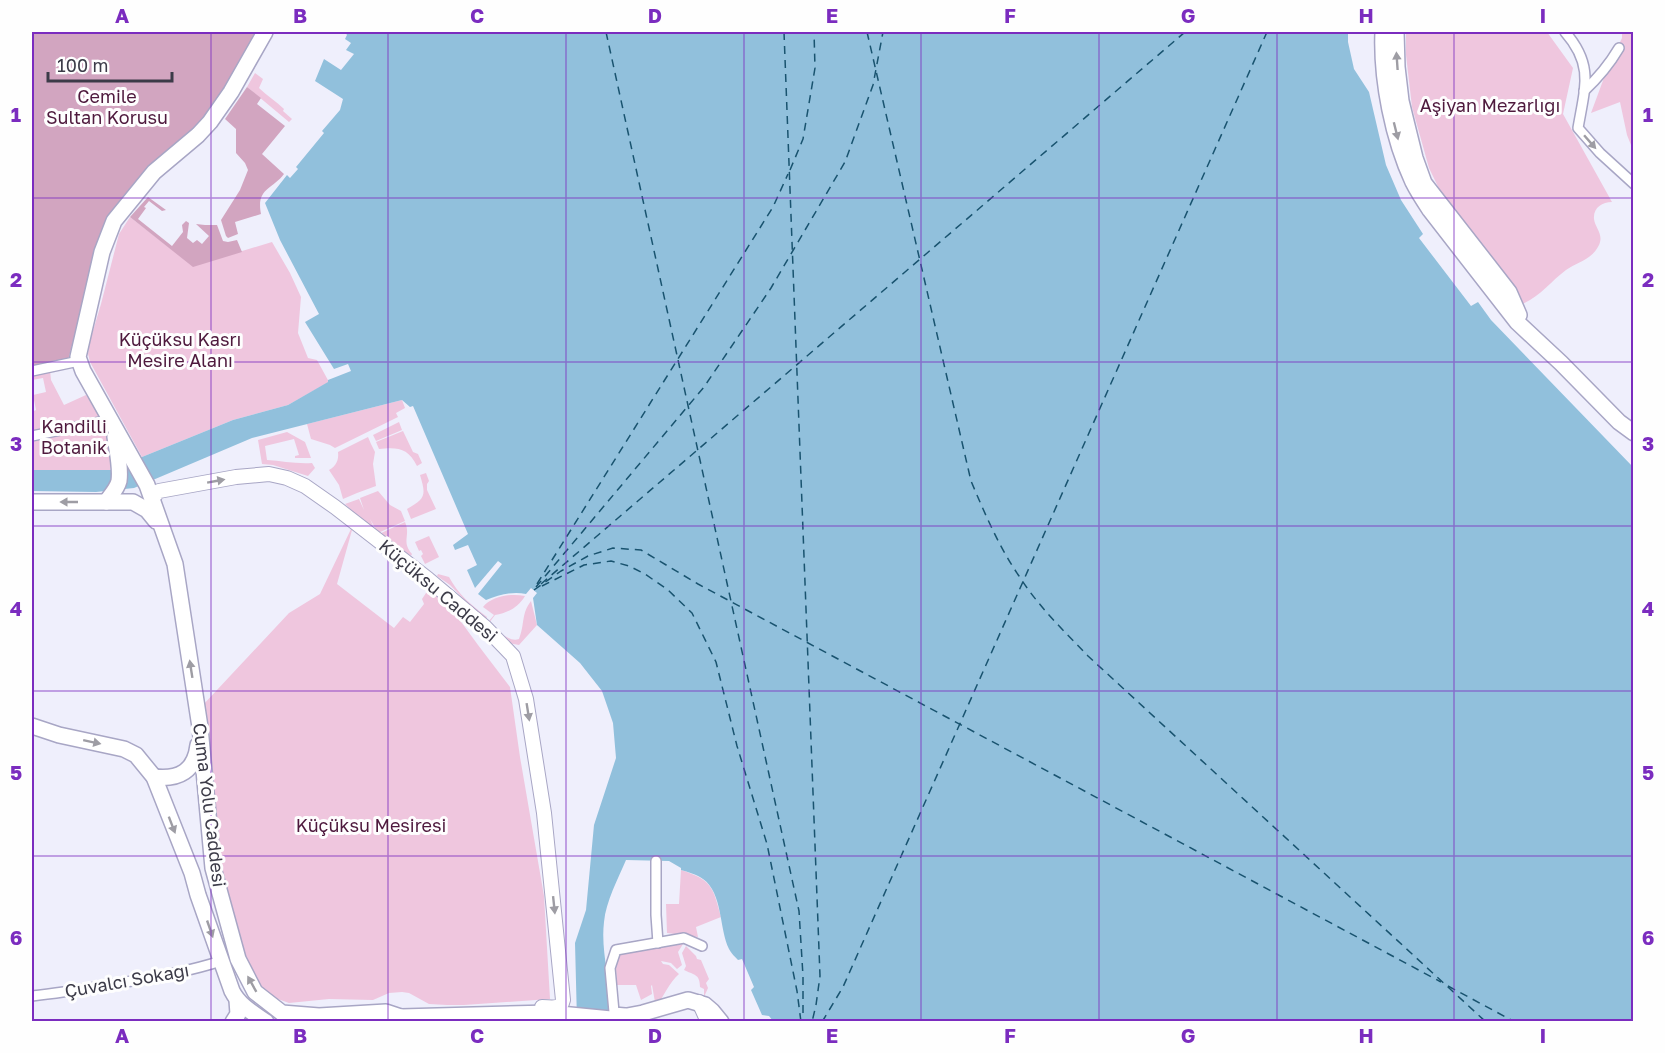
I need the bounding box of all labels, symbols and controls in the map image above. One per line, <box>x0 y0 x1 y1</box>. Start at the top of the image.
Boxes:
text: A <box>115 3 129 27</box>
text: B <box>293 3 307 27</box>
text: C <box>470 3 484 27</box>
text: D <box>648 3 662 27</box>
text: E <box>826 3 838 27</box>
text: F <box>1004 3 1016 27</box>
text: G <box>1181 3 1195 27</box>
text: H <box>1358 3 1374 27</box>
text: I <box>1540 3 1546 27</box>
scale bar <box>48 45 172 83</box>
one-way arrow <box>1392 51 1401 70</box>
text: 100 m <box>57 54 108 76</box>
park label: Cemile Sultan Korusu <box>46 85 168 128</box>
park label: Aşiyan Mezarlığı <box>1420 94 1560 116</box>
text: 1 <box>11 102 21 126</box>
text: 1 <box>1643 102 1653 126</box>
one-way arrow <box>1391 122 1401 140</box>
one-way arrow <box>1583 134 1596 149</box>
text: 2 <box>10 267 22 291</box>
text: 2 <box>1642 267 1654 291</box>
park label: Küçüksu Kasrı Mesire Alanı <box>119 328 241 371</box>
park label: Kandilli Botanik <box>41 415 107 458</box>
text: 3 <box>10 431 22 455</box>
text: 3 <box>1642 431 1654 455</box>
one-way arrow <box>207 476 226 485</box>
one-way arrow <box>59 497 78 507</box>
street label: Küçüksu Caddesi <box>375 534 502 646</box>
text: 4 <box>10 596 22 620</box>
text: 4 <box>1642 596 1654 620</box>
one-way arrow <box>186 660 195 679</box>
one-way arrow <box>524 703 533 722</box>
street label: Cuma Yolu Caddesi <box>189 722 231 888</box>
one-way arrow <box>83 737 101 747</box>
text: 5 <box>10 760 22 784</box>
text: 5 <box>1642 760 1654 784</box>
park label: Küçüksu Mesiresi <box>296 814 446 836</box>
one-way arrow <box>168 816 178 834</box>
one-way arrow <box>549 896 559 915</box>
one-way arrow <box>205 920 215 938</box>
text: 6 <box>10 925 22 949</box>
text: 6 <box>1642 925 1654 949</box>
street label: Çuvalcı Sokağı <box>63 958 191 1002</box>
one-way arrow <box>247 975 257 992</box>
text: A <box>115 1023 129 1047</box>
text: B <box>293 1023 307 1047</box>
text: C <box>470 1023 484 1047</box>
text: D <box>648 1023 662 1047</box>
text: E <box>826 1023 838 1047</box>
text: F <box>1004 1023 1016 1047</box>
text: G <box>1181 1023 1195 1047</box>
text: H <box>1358 1023 1374 1047</box>
text: I <box>1540 1023 1546 1047</box>

